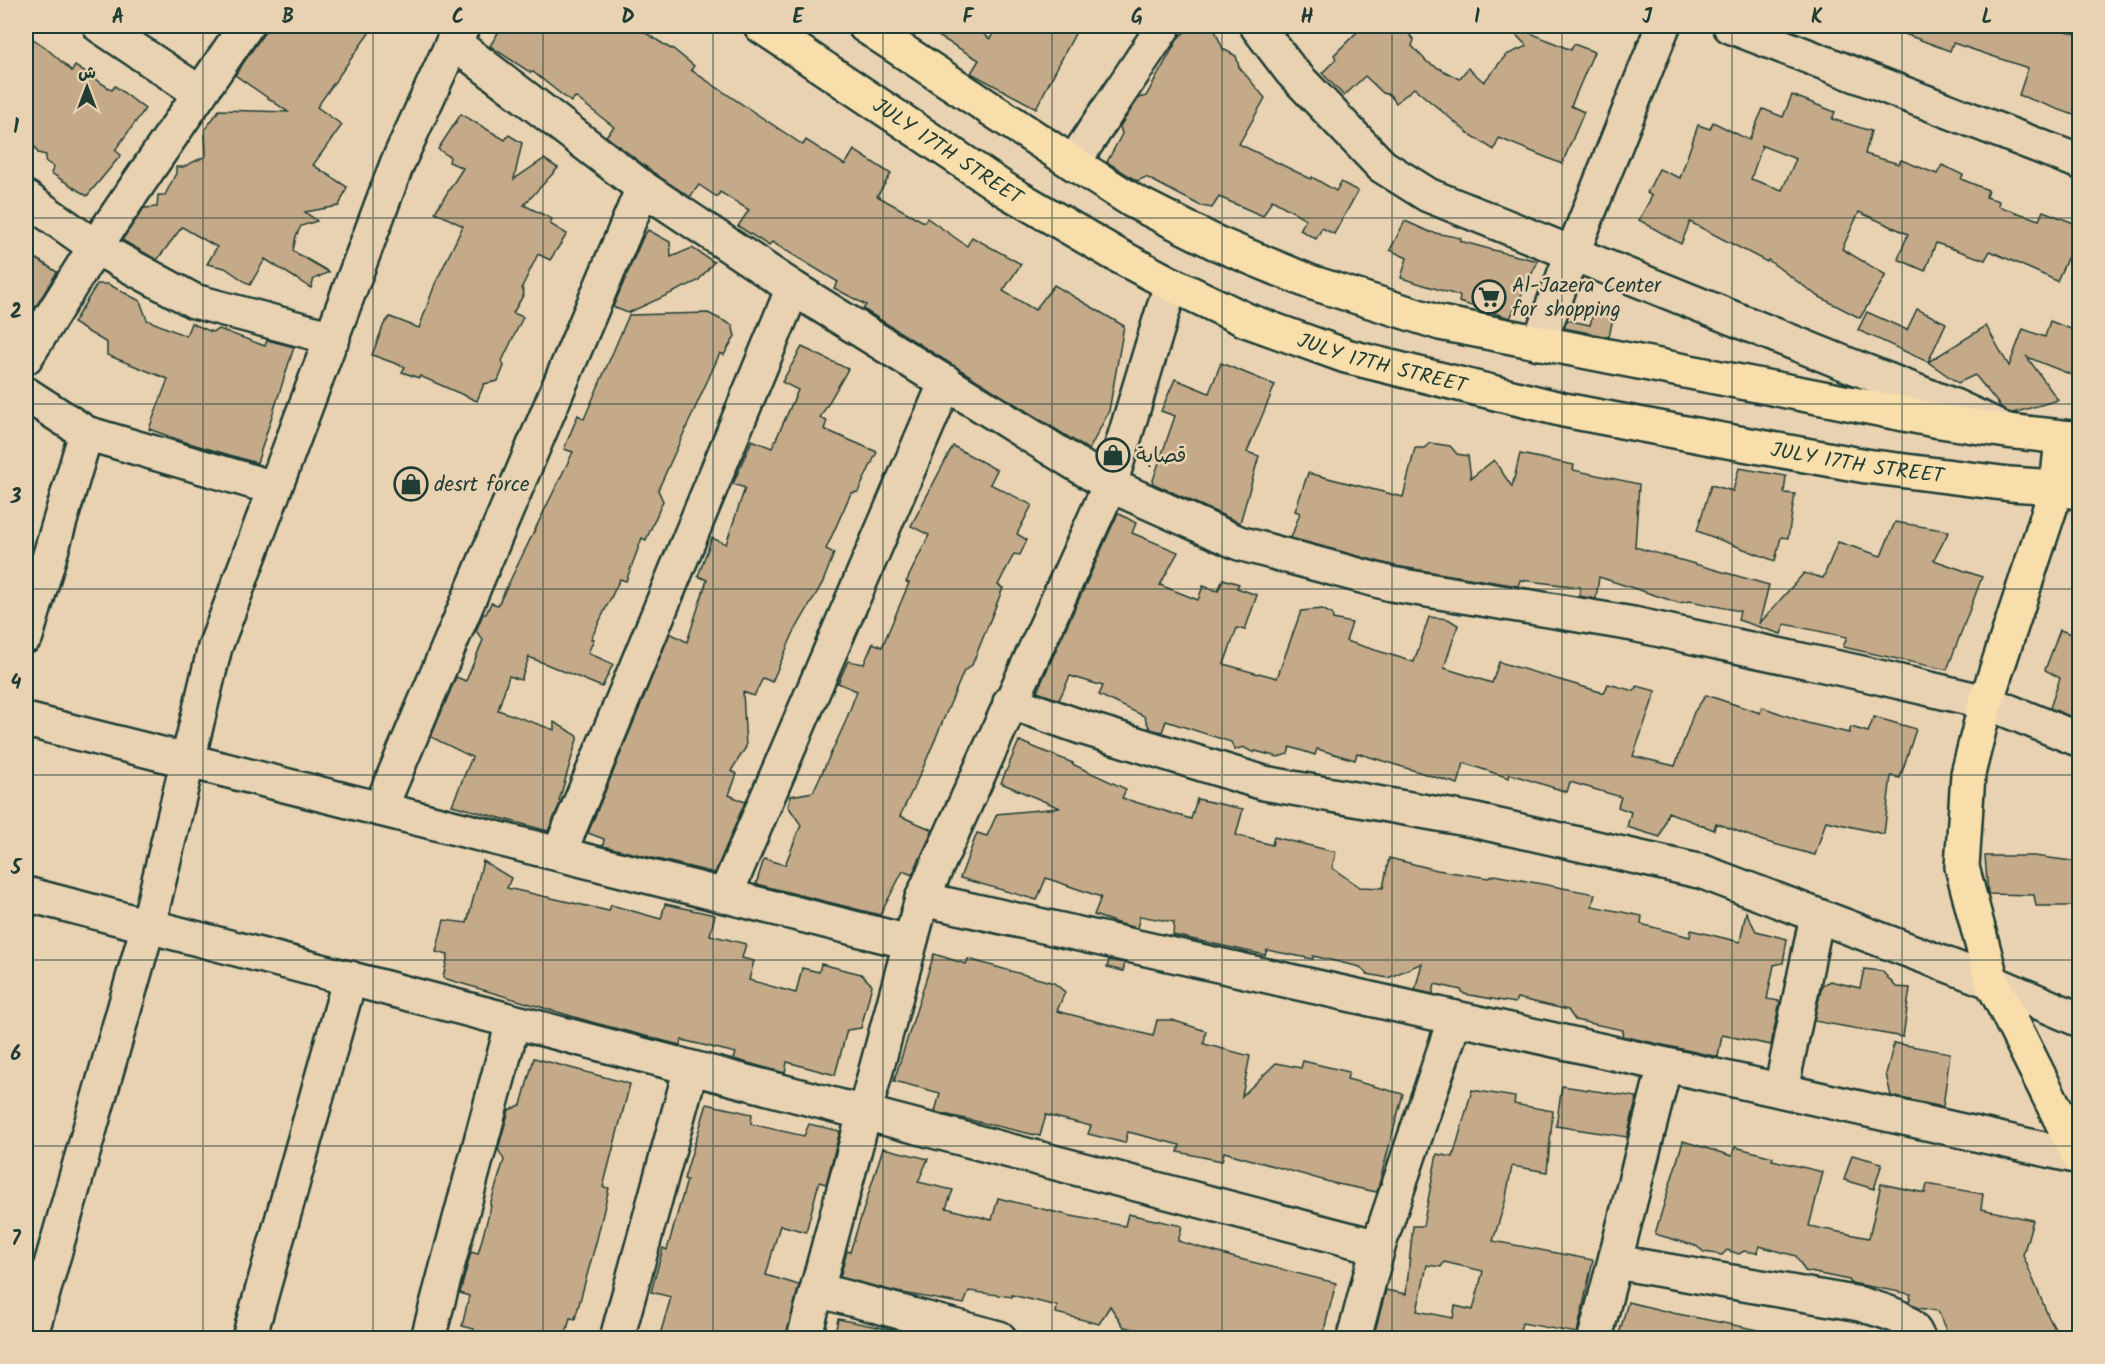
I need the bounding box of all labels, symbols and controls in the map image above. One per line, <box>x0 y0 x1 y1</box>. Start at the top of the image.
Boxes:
text: A <box>112 2 124 34</box>
text: B <box>282 2 294 34</box>
text: C <box>452 2 464 34</box>
text: D <box>621 2 635 34</box>
text: E <box>792 2 804 34</box>
text: F <box>963 2 975 34</box>
text: G <box>1131 2 1143 34</box>
text: H <box>1300 2 1314 34</box>
text: I <box>1474 2 1480 34</box>
text: J <box>1642 2 1653 34</box>
text: K <box>1811 2 1823 34</box>
text: L <box>1982 2 1992 34</box>
north arrow <box>57 57 117 117</box>
text: ش <box>78 61 96 86</box>
street label: JULY 17TH STREET <box>865 90 1030 216</box>
text: 1 <box>13 112 19 144</box>
place label: Al-Jazera Center for shopping <box>1512 270 1662 327</box>
supermarket icon: Al-Jazera Center for shopping <box>1471 279 1507 315</box>
text: 2 <box>10 297 22 329</box>
street label: JULY 17TH STREET <box>1292 325 1472 404</box>
street label: JULY 17TH STREET <box>1768 434 1947 494</box>
shop icon: قصابة <box>1095 437 1131 473</box>
place label: قصابة <box>1136 440 1186 473</box>
shop icon: desrt force <box>393 466 429 502</box>
place label: desrt force <box>434 469 530 502</box>
text: 3 <box>10 482 22 514</box>
text: 4 <box>11 668 22 700</box>
text: 5 <box>10 853 23 885</box>
text: 6 <box>11 1039 22 1071</box>
text: 7 <box>11 1224 21 1256</box>

